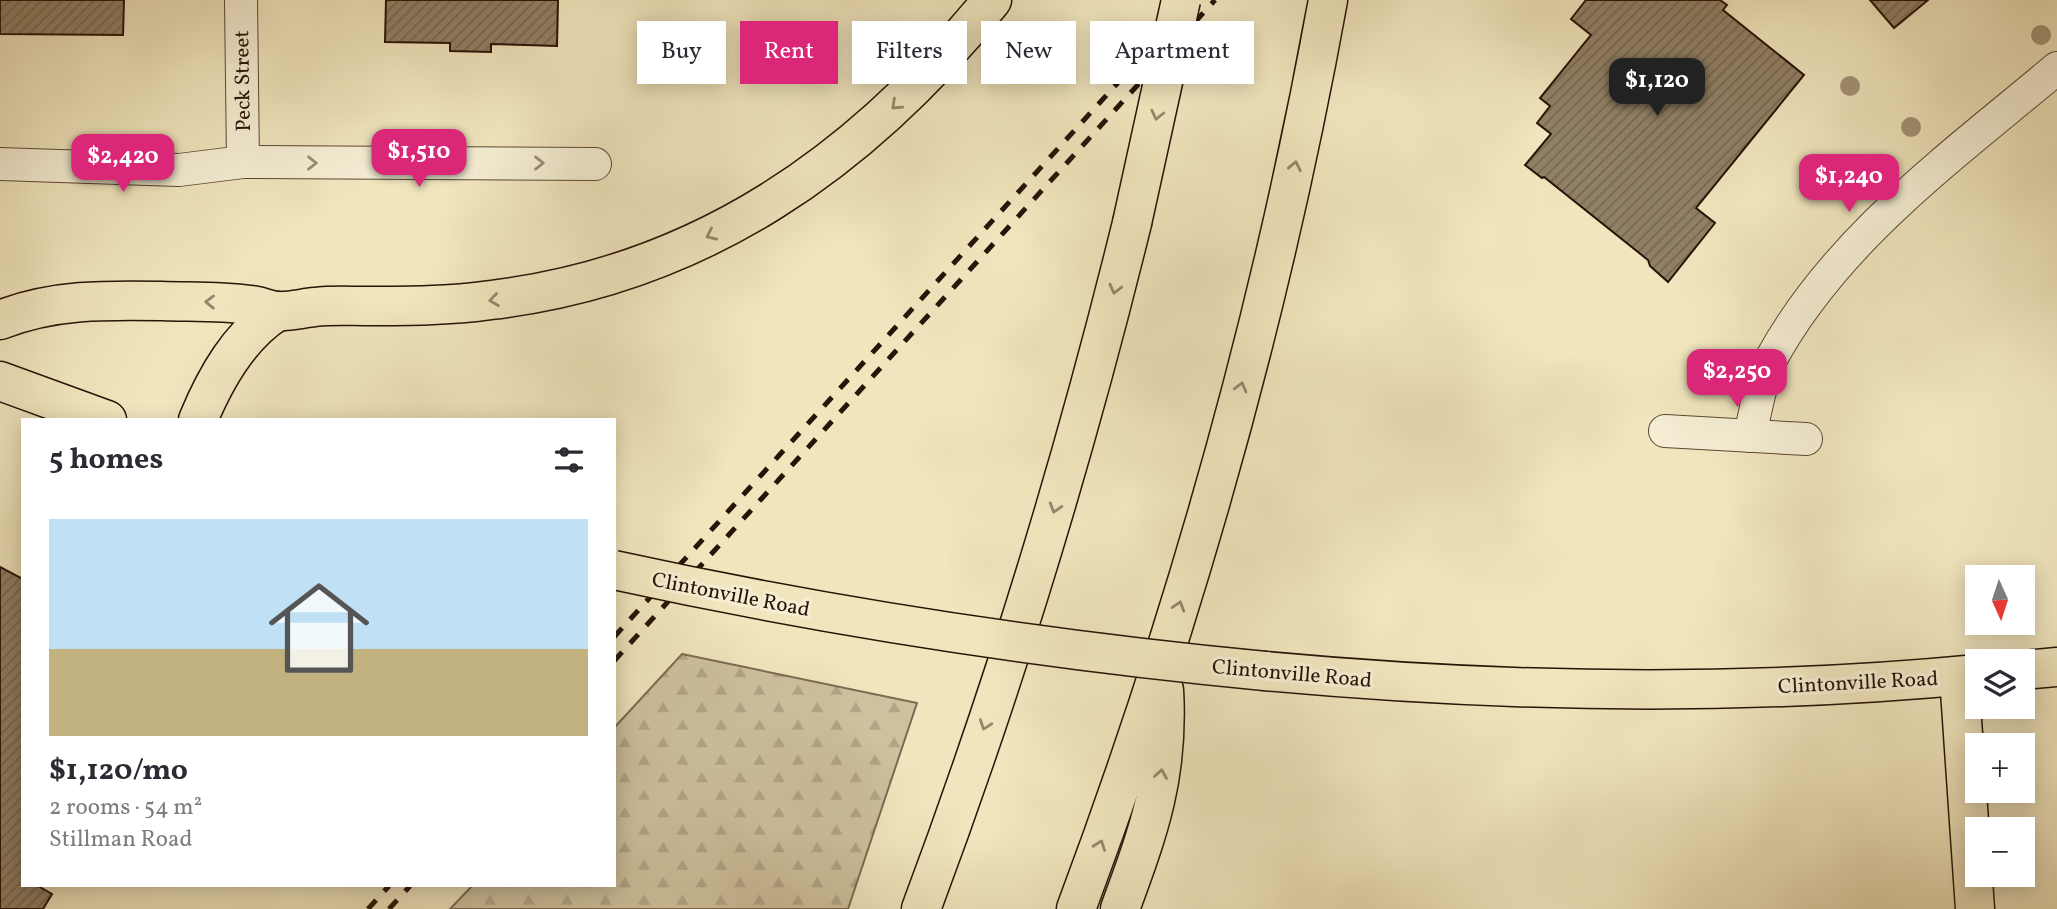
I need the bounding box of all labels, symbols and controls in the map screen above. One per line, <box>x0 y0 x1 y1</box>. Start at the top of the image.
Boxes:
chip: Buy <box>637 21 726 84</box>
chip: Rent <box>740 21 838 84</box>
chip: Filters <box>852 21 967 84</box>
chip: New <box>981 21 1076 84</box>
chip: Apartment <box>1090 21 1254 84</box>
street label: Peck Street <box>228 30 259 132</box>
pin: $1,120 <box>1600 58 1714 118</box>
text: $1,120 <box>1625 65 1689 97</box>
one-way arrow <box>891 96 904 109</box>
one-way arrow <box>1151 109 1165 121</box>
pin: $1,510 <box>362 130 476 189</box>
pin: $2,420 <box>66 134 180 194</box>
text: $1,510 <box>388 136 450 168</box>
text: $2,420 <box>87 141 159 173</box>
pin: $1,240 <box>1792 154 1906 214</box>
one-way arrow <box>306 155 317 170</box>
one-way arrow <box>534 156 545 171</box>
one-way arrow <box>1287 160 1302 172</box>
text: $1,240 <box>1815 161 1883 193</box>
one-way arrow <box>706 227 718 241</box>
one-way arrow <box>1109 283 1123 295</box>
one-way arrow <box>488 292 500 307</box>
one-way arrow <box>205 294 215 310</box>
pin: $2,250 <box>1680 350 1794 409</box>
text: $2,250 <box>1703 356 1771 388</box>
one-way arrow <box>1233 381 1247 393</box>
text: 5 homes <box>49 439 163 481</box>
icon: filters <box>550 441 588 479</box>
one-way arrow <box>1048 502 1063 514</box>
icon: home <box>256 565 382 691</box>
north arrow <box>1965 565 2035 635</box>
map controls <box>1965 565 2035 887</box>
street label: Clintonville Road <box>649 566 812 625</box>
one-way arrow <box>1170 600 1185 612</box>
button: layers <box>1965 649 2035 719</box>
street label: Clintonville Road <box>1211 653 1373 696</box>
street label: Clintonville Road <box>1777 665 1939 702</box>
one-way arrow <box>979 718 993 731</box>
button: + <box>1965 733 2035 803</box>
text: $1,120/mo <box>49 750 188 792</box>
one-way arrow <box>1153 768 1168 780</box>
text: 2 rooms · 54 m² <box>49 792 202 824</box>
button: − <box>1965 817 2035 887</box>
text: Stillman Road <box>49 824 193 856</box>
one-way arrow <box>1092 840 1106 852</box>

